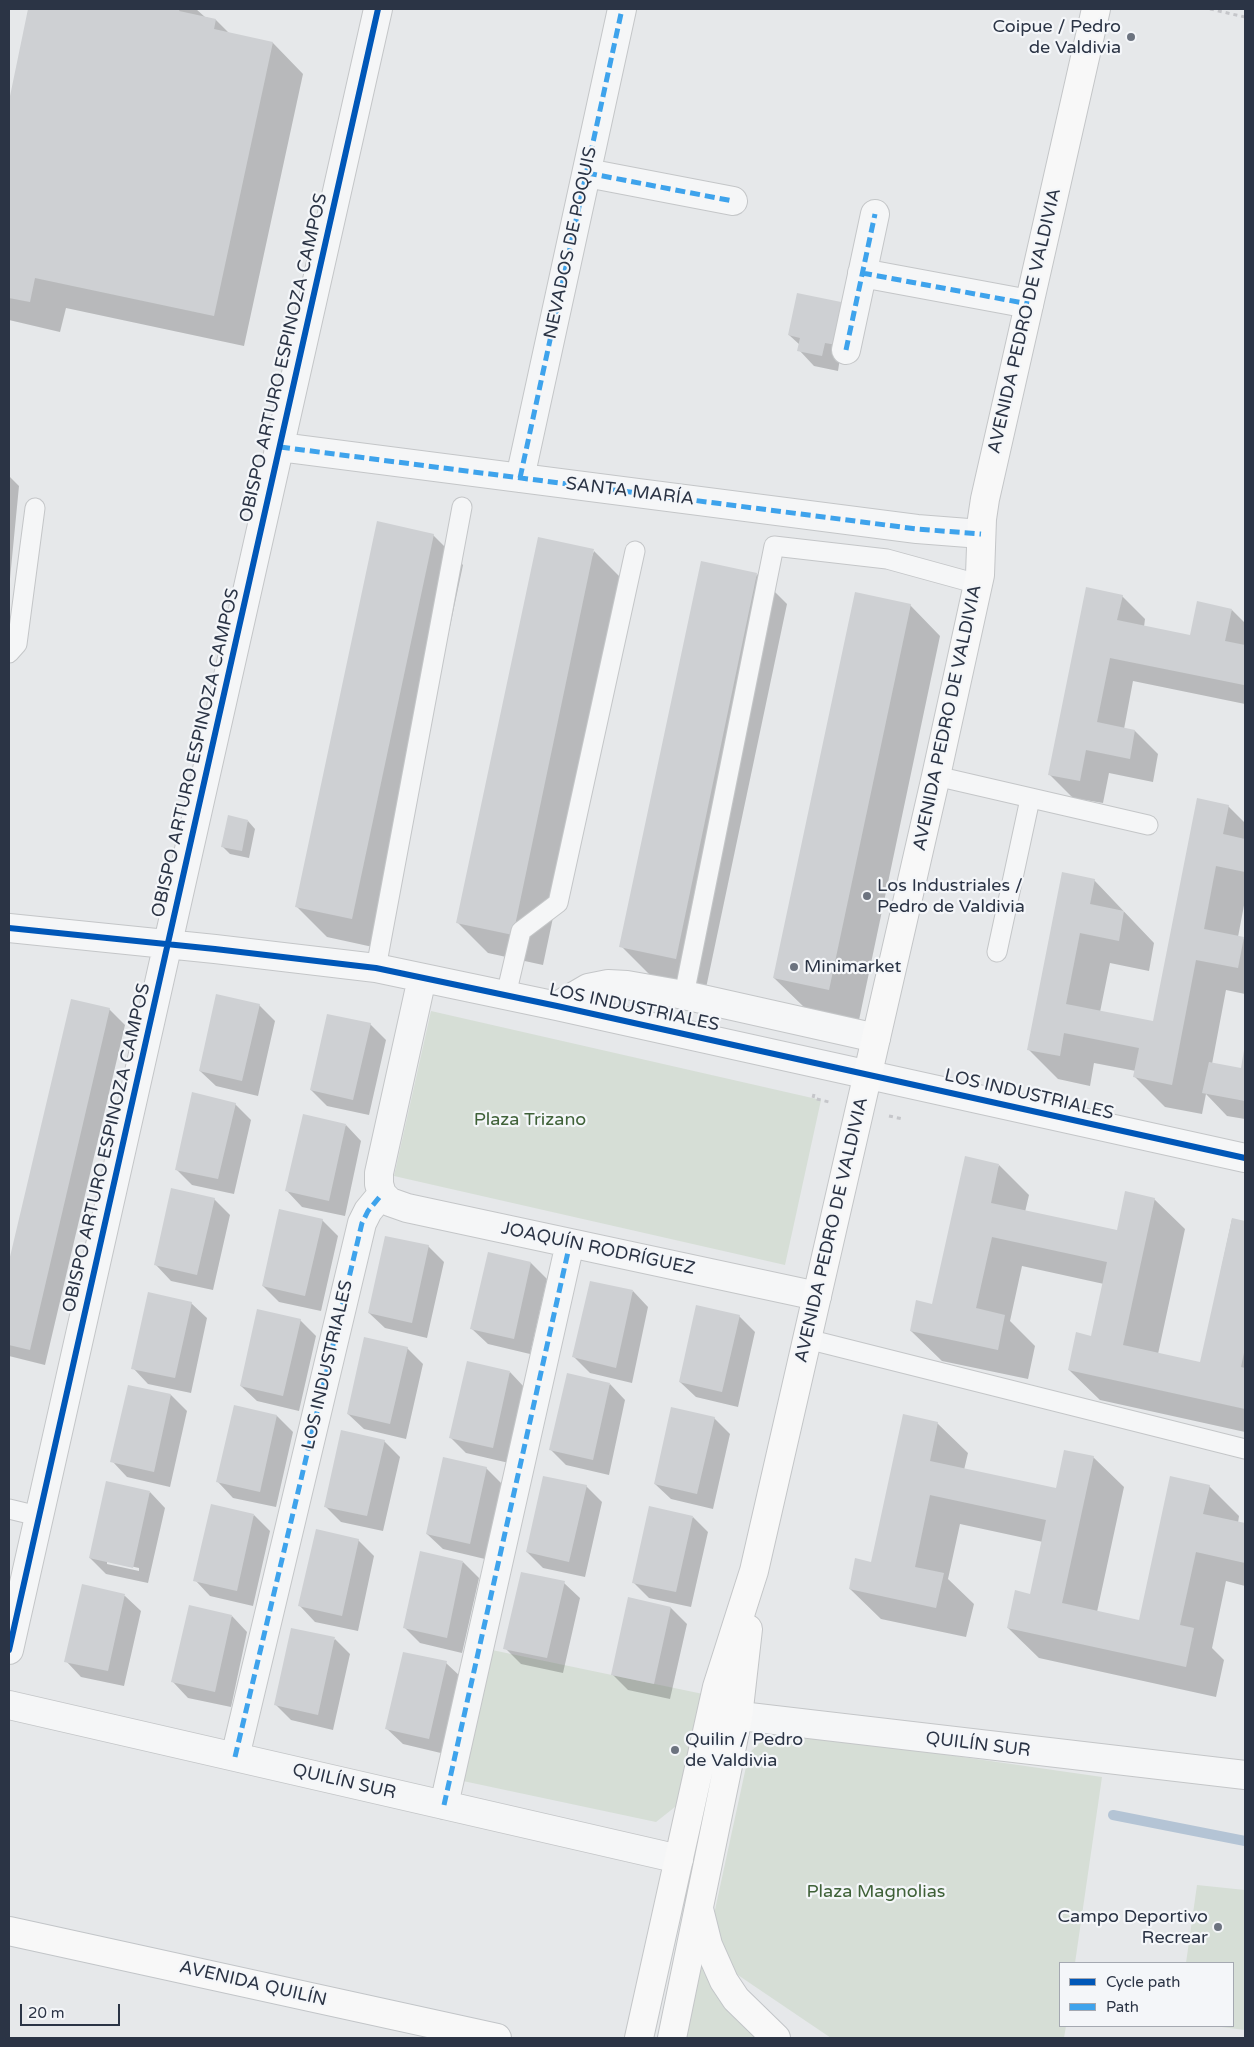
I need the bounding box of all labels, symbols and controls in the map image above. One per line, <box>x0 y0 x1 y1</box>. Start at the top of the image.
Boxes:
place label: Coipue / Pedro de Valdivia <box>993 16 1121 58</box>
marker: Coipue / Pedro de Valdivia <box>1125 31 1137 43</box>
street label: NEVADOS DE POQUIS <box>540 145 602 341</box>
street label: AVENIDA PEDRO DE VALDIVIA <box>984 186 1066 456</box>
street label: OBISPO ARTURO ESPINOZA CAMPOS <box>236 191 332 525</box>
street label: SANTA MARÍA <box>565 473 695 511</box>
street label: AVENIDA PEDRO DE VALDIVIA <box>909 583 987 853</box>
street label: OBISPO ARTURO ESPINOZA CAMPOS <box>148 586 244 920</box>
place label: Los Industriales / Pedro de Valdivia <box>877 875 1025 918</box>
marker: Los Industriales / Pedro de Valdivia <box>861 890 873 902</box>
place label: Minimarket <box>804 956 901 978</box>
marker: Minimarket <box>788 961 800 973</box>
street label: LOS INDUSTRIALES <box>547 979 721 1037</box>
street label: OBISPO ARTURO ESPINOZA CAMPOS <box>59 981 155 1315</box>
street label: LOS INDUSTRIALES <box>942 1065 1116 1125</box>
street label: AVENIDA PEDRO DE VALDIVIA <box>791 1095 873 1365</box>
park label: Plaza Trizano <box>474 1109 586 1131</box>
street label: JOAQUÍN RODRÍGUEZ <box>499 1218 697 1280</box>
street label: LOS INDUSTRIALES <box>298 1278 358 1452</box>
street label: QUILÍN SUR <box>924 1728 1032 1762</box>
place label: Quilin / Pedro de Valdivia <box>685 1729 803 1772</box>
marker: Quilin / Pedro de Valdivia <box>669 1744 681 1756</box>
street label: QUILÍN SUR <box>290 1760 398 1804</box>
park label: Plaza Magnolias <box>807 1881 945 1903</box>
place label: Campo Deportivo Recrear <box>1058 1906 1208 1948</box>
marker: Campo Deportivo Recrear <box>1212 1921 1224 1933</box>
street label: AVENIDA QUILÍN <box>177 1957 329 2011</box>
legend <box>1059 1962 1234 2027</box>
text: Cycle path <box>1106 1973 1180 1991</box>
scale bar <box>22 1994 122 2026</box>
text: Path <box>1106 1998 1139 2016</box>
text: 20 m <box>28 2004 65 2022</box>

